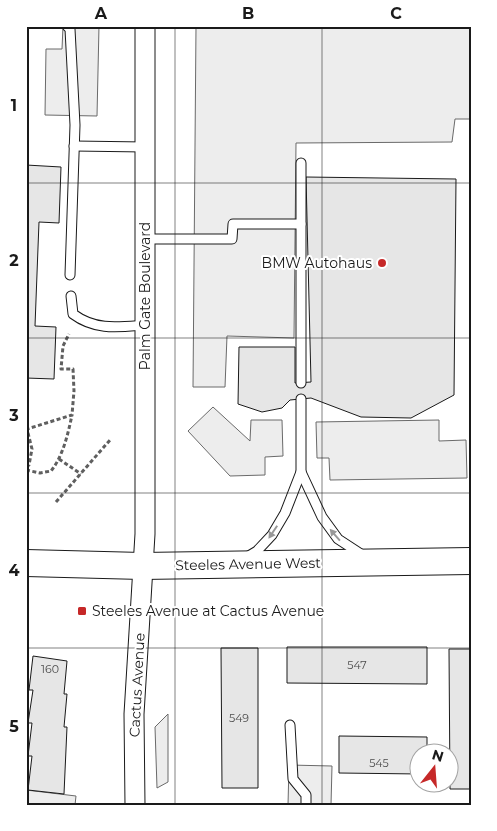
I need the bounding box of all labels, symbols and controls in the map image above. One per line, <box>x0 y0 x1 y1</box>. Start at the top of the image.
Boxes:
text: A <box>94 4 108 23</box>
text: B <box>242 4 254 23</box>
text: C <box>390 4 402 23</box>
text: 1 <box>11 96 17 115</box>
street label: Palm Gate Boulevard <box>136 222 154 370</box>
text: 2 <box>9 251 19 270</box>
place label: BMW Autohaus <box>262 254 372 272</box>
marker: BMW Autohaus <box>376 257 388 269</box>
text: 3 <box>8 406 19 425</box>
one-way arrow <box>268 525 278 539</box>
one-way arrow <box>330 528 341 541</box>
street label: Steeles Avenue West <box>175 554 321 574</box>
text: 4 <box>8 561 20 580</box>
place label: Steeles Avenue at Cactus Avenue <box>92 602 324 620</box>
marker: Steeles Avenue at Cactus Avenue <box>76 605 88 617</box>
street label: Cactus Avenue <box>125 632 149 738</box>
house number: 547 <box>347 658 367 672</box>
house number: 160 <box>41 662 59 676</box>
house number: 549 <box>229 711 249 725</box>
text: 5 <box>9 717 19 736</box>
north arrow <box>410 744 460 794</box>
text: N <box>430 745 446 766</box>
house number: 545 <box>369 756 389 770</box>

